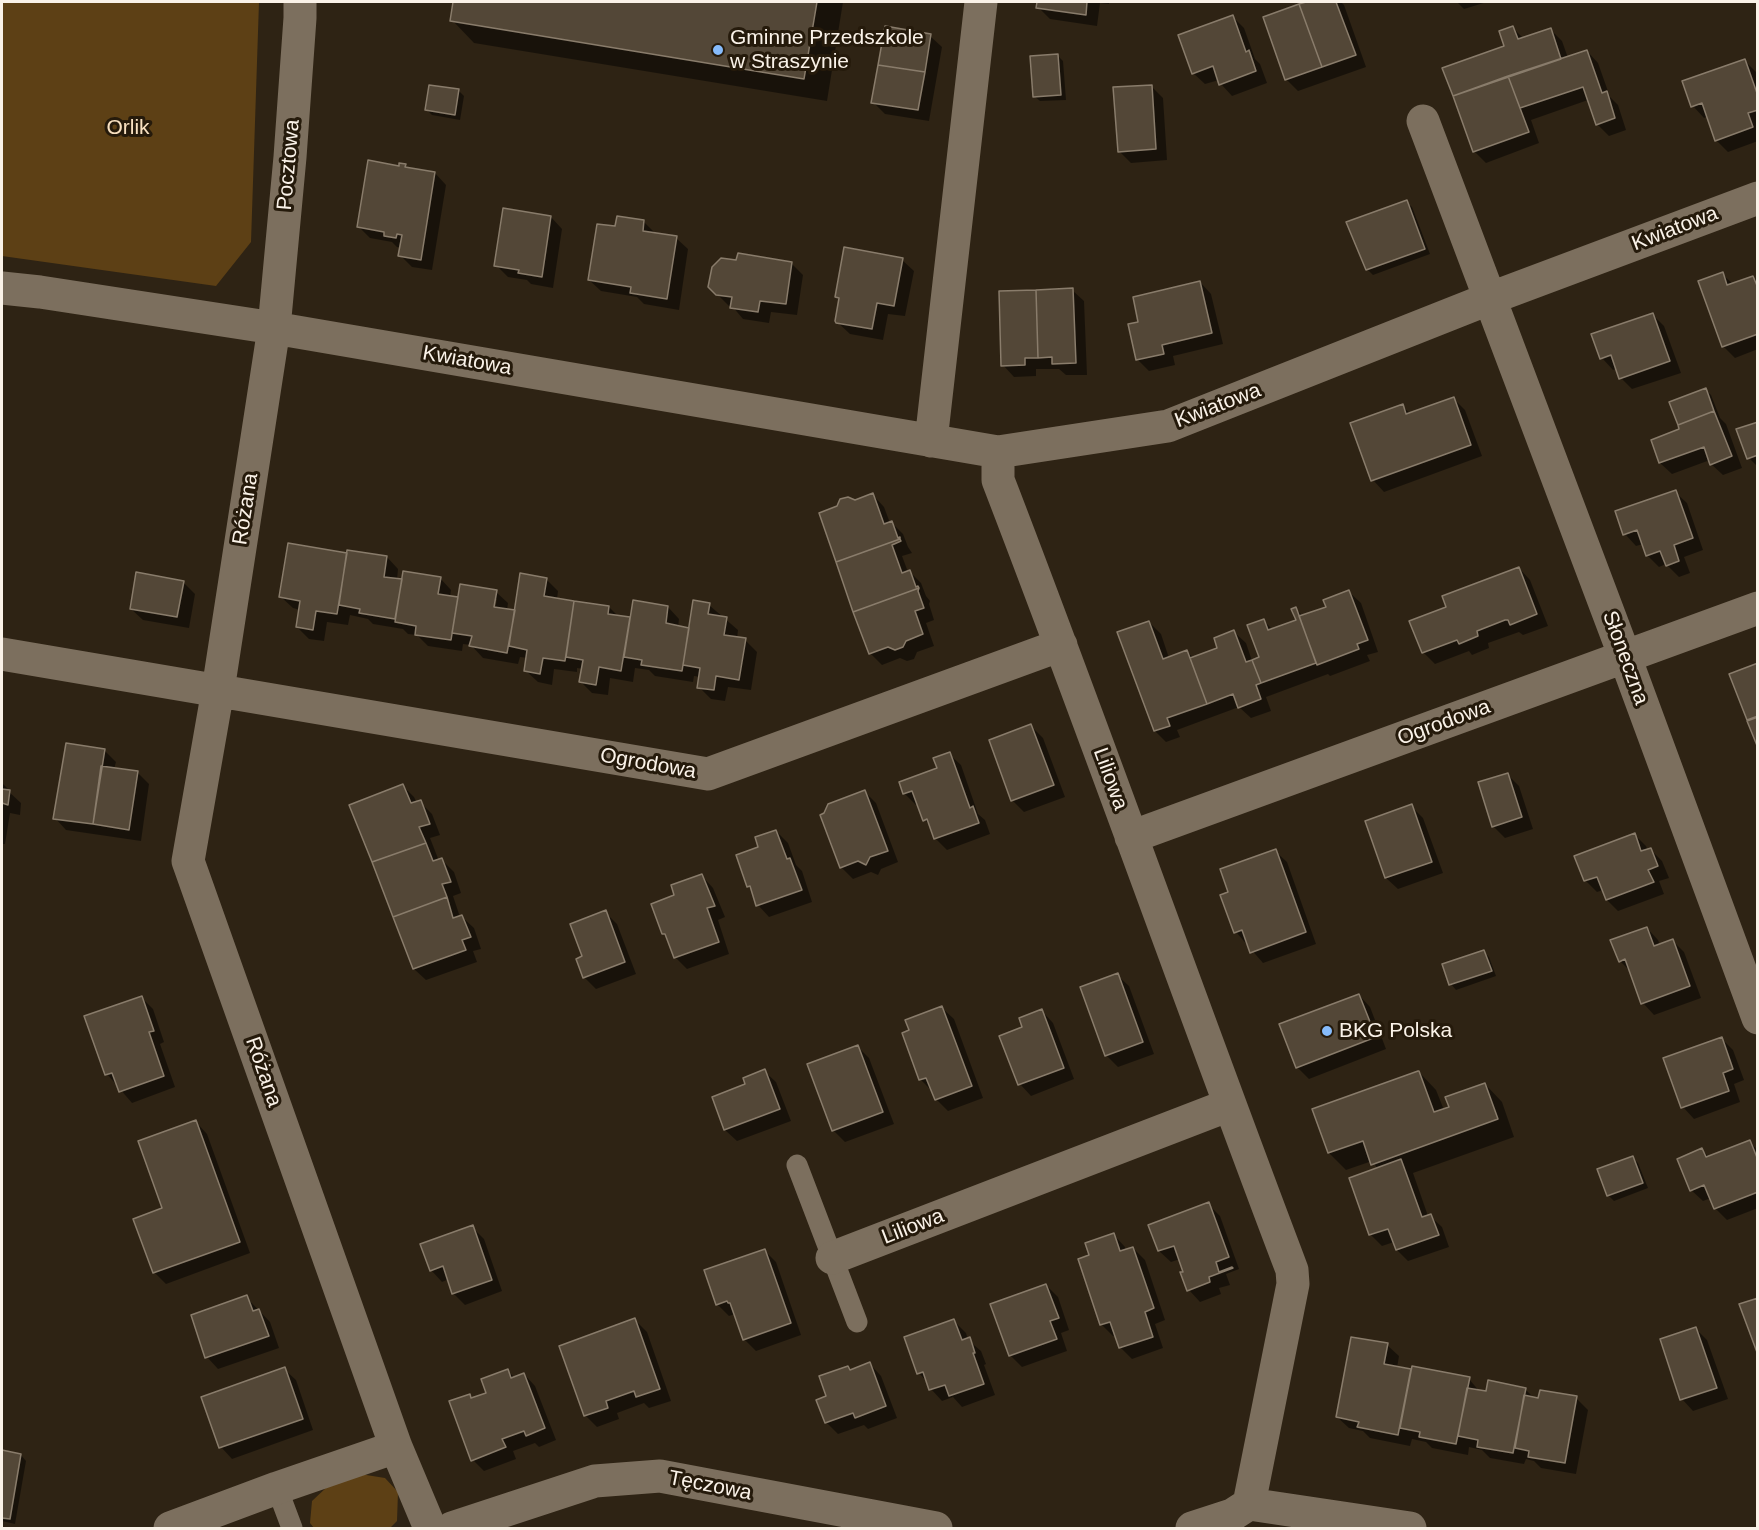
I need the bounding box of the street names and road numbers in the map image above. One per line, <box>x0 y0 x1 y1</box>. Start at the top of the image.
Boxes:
street label: Pocztowa <box>272 119 306 211</box>
street label: Kwiatowa <box>1629 201 1721 257</box>
street label: Kwiatowa <box>421 341 513 381</box>
street label: Kwiatowa <box>1172 378 1264 434</box>
street label: Różana <box>228 471 264 547</box>
street label: Słoneczna <box>1596 608 1654 708</box>
street label: Ogrodowa <box>1394 695 1494 751</box>
street label: Ogrodowa <box>598 743 698 785</box>
street label: Liliowa <box>1087 745 1133 813</box>
street label: Różana <box>239 1034 287 1110</box>
street label: Liliowa <box>879 1204 947 1250</box>
street label: Tęczowa <box>666 1466 754 1506</box>

